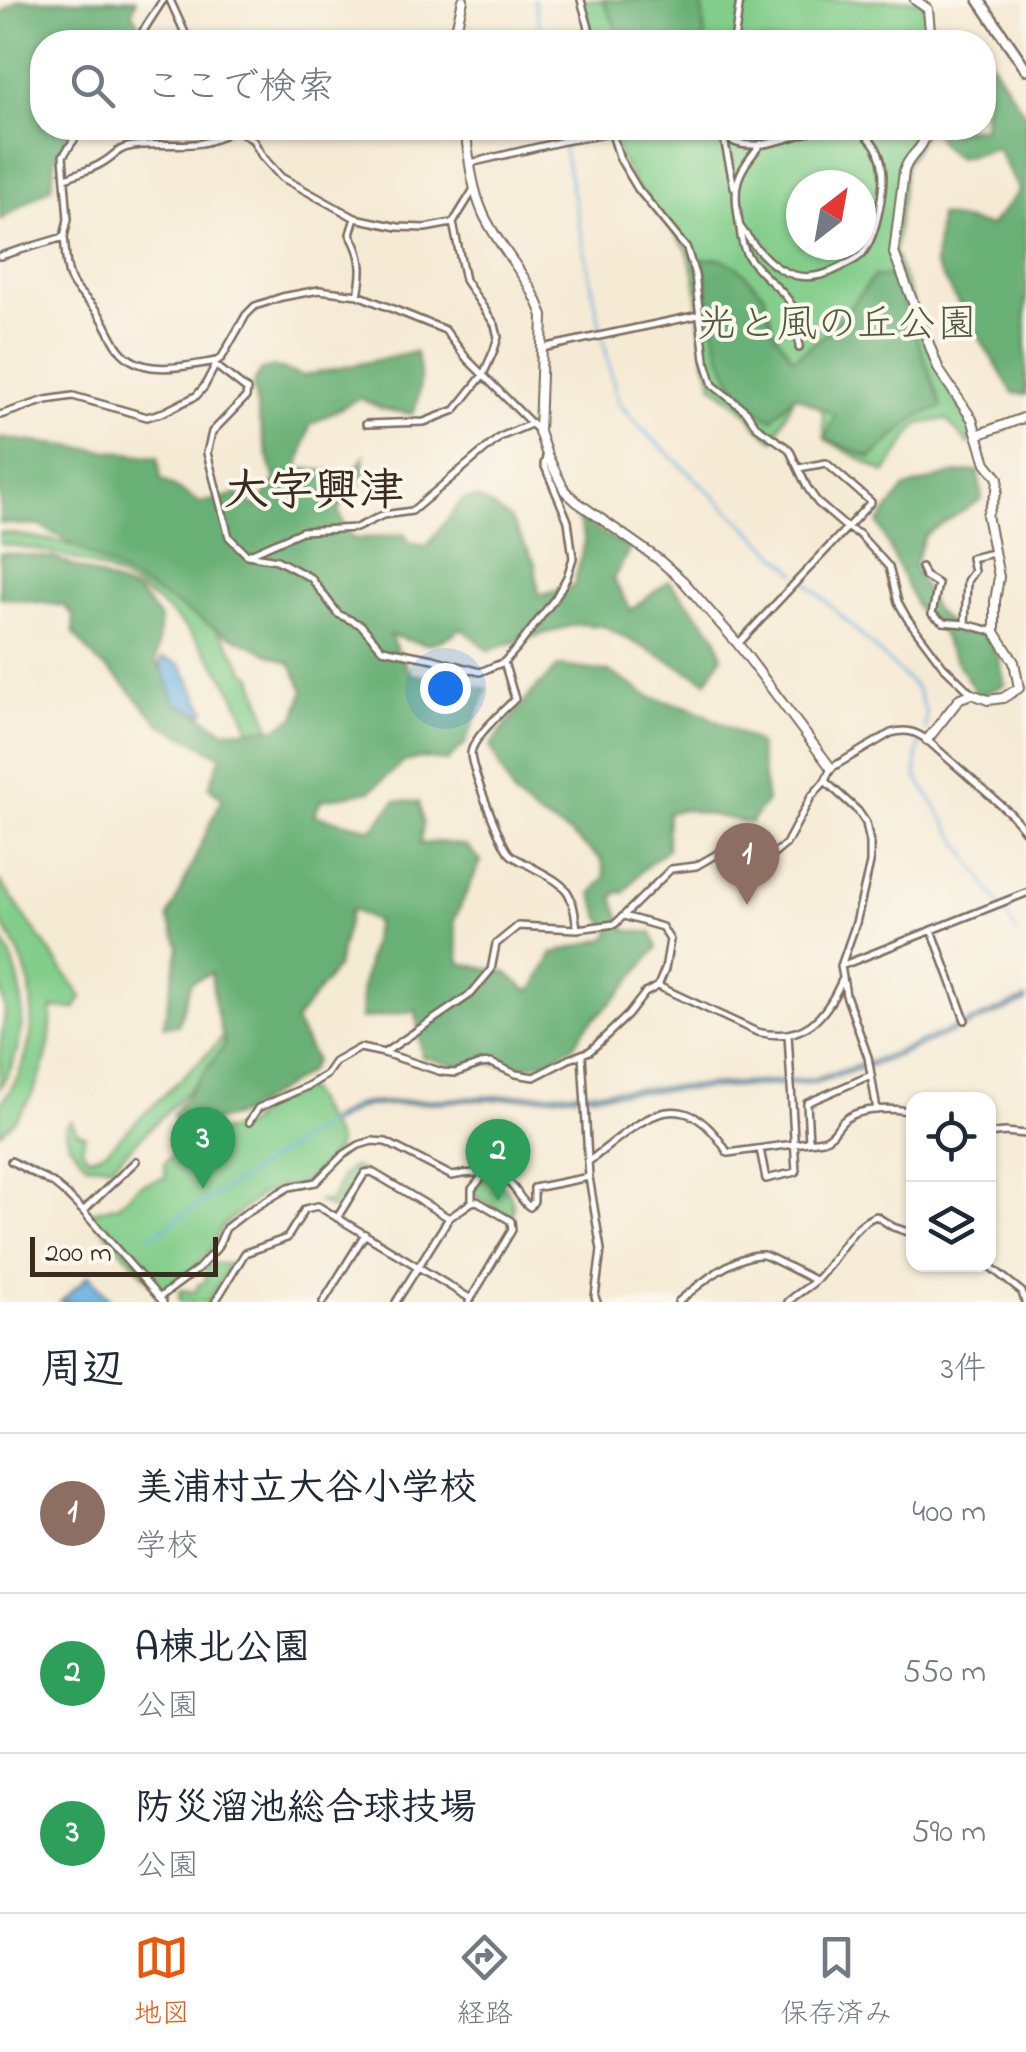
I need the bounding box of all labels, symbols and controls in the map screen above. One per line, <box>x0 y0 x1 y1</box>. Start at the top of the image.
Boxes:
search box <box>30 30 996 140</box>
icon: search <box>65 58 120 113</box>
text: ここで検索 <box>145 61 335 117</box>
north arrow <box>786 170 876 260</box>
park label: 光と風の丘公園 <box>697 297 977 356</box>
district label: 大字興津 <box>224 460 404 526</box>
your location <box>420 663 471 714</box>
pin: 1 <box>714 822 780 905</box>
map controls <box>906 1092 996 1272</box>
button: locate <box>906 1092 996 1182</box>
pin: 3 <box>170 1106 236 1189</box>
pin: 2 <box>466 1118 530 1201</box>
button: layers <box>906 1182 996 1272</box>
scale bar <box>30 1232 218 1276</box>
text: 200 m <box>45 1234 112 1275</box>
text: 周辺 <box>40 1341 124 1402</box>
text: 3件 <box>941 1347 986 1394</box>
text: 美浦村立大谷小学校 <box>135 1462 477 1518</box>
text: 1 <box>67 1490 78 1537</box>
text: 400 m <box>912 1490 986 1537</box>
text: 学校 <box>135 1524 199 1571</box>
text: A棟北公園 <box>135 1622 310 1678</box>
text: 2 <box>65 1650 80 1697</box>
text: 550 m <box>903 1650 986 1697</box>
text: 公園 <box>135 1684 199 1731</box>
text: 防災溜池総合球技場 <box>135 1782 477 1838</box>
text: 3 <box>66 1810 79 1857</box>
text: 590 m <box>911 1810 986 1857</box>
text: 公園 <box>135 1844 199 1891</box>
tab: 地図 <box>134 1930 190 2036</box>
tab: 経路 <box>457 1930 513 2036</box>
tab: 保存済み <box>780 1930 892 2036</box>

